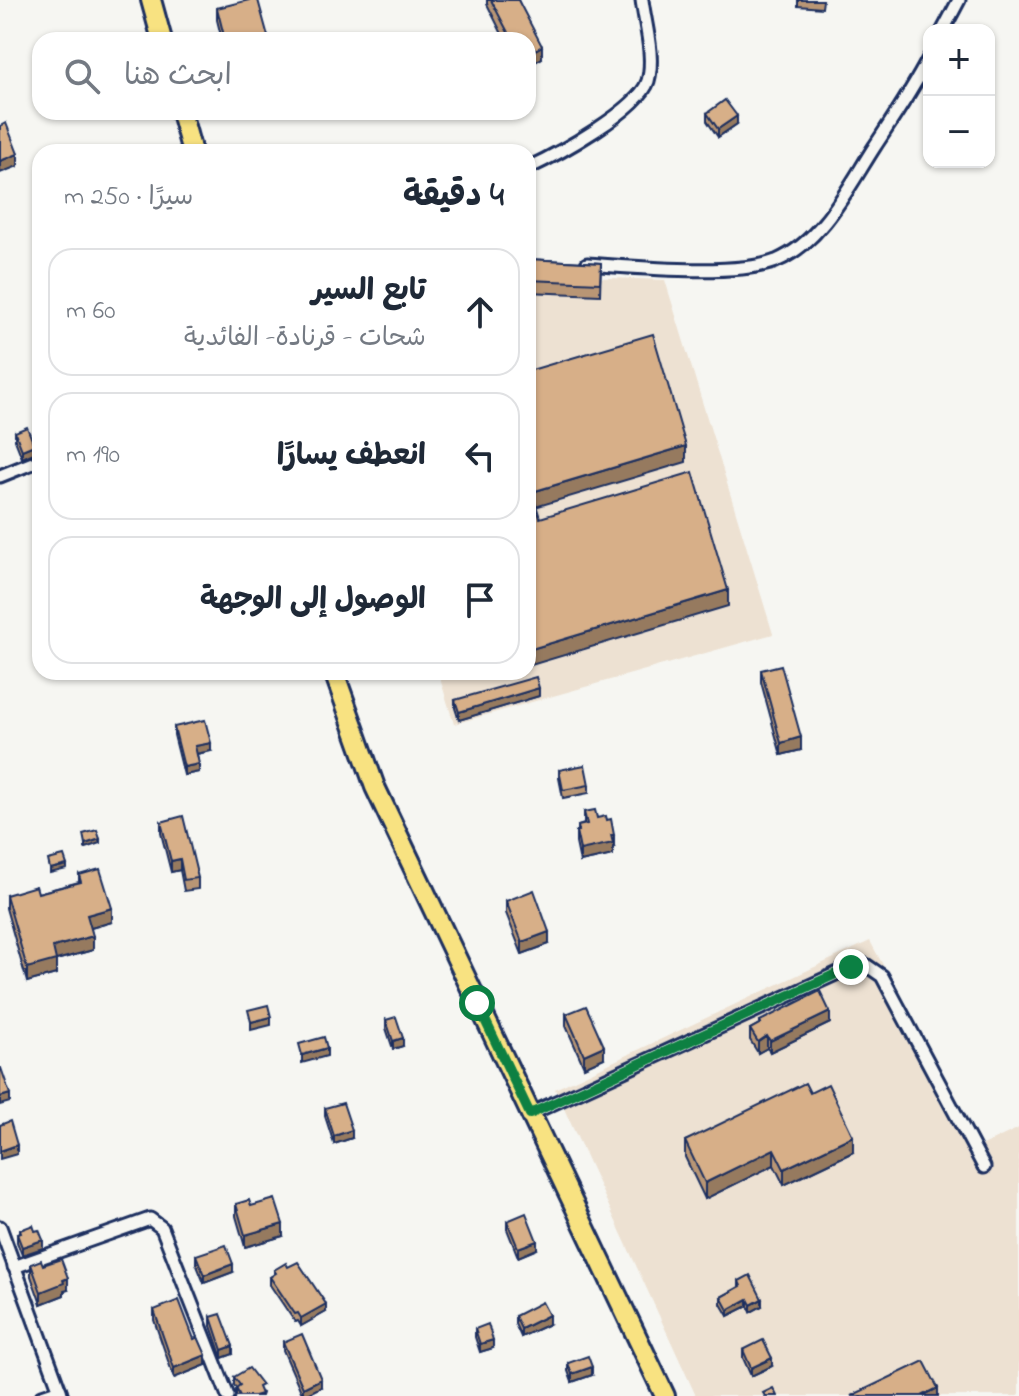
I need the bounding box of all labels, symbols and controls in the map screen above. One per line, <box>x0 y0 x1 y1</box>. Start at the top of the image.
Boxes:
map controls <box>923 24 995 168</box>
button: + <box>923 24 995 96</box>
search box <box>32 32 536 120</box>
icon: search <box>60 54 104 98</box>
text: ابحث هنا <box>124 55 232 99</box>
button: − <box>923 96 995 168</box>
text: 4 دقيقة <box>403 172 504 222</box>
text: سيرًا · 250 m <box>64 179 194 217</box>
text: تابع السير <box>312 270 426 314</box>
icon: ahead <box>458 290 502 334</box>
text: 60 m <box>66 293 115 331</box>
text: شحات - قرنادة- الفائدية <box>184 320 426 358</box>
icon: left <box>458 434 502 478</box>
text: انعطف يسارًا <box>277 435 426 479</box>
text: 190 m <box>66 437 120 475</box>
icon: arrive <box>458 578 502 622</box>
text: الوصول إلى الوجهة <box>200 579 426 623</box>
route end <box>833 949 869 985</box>
route start <box>459 985 495 1021</box>

